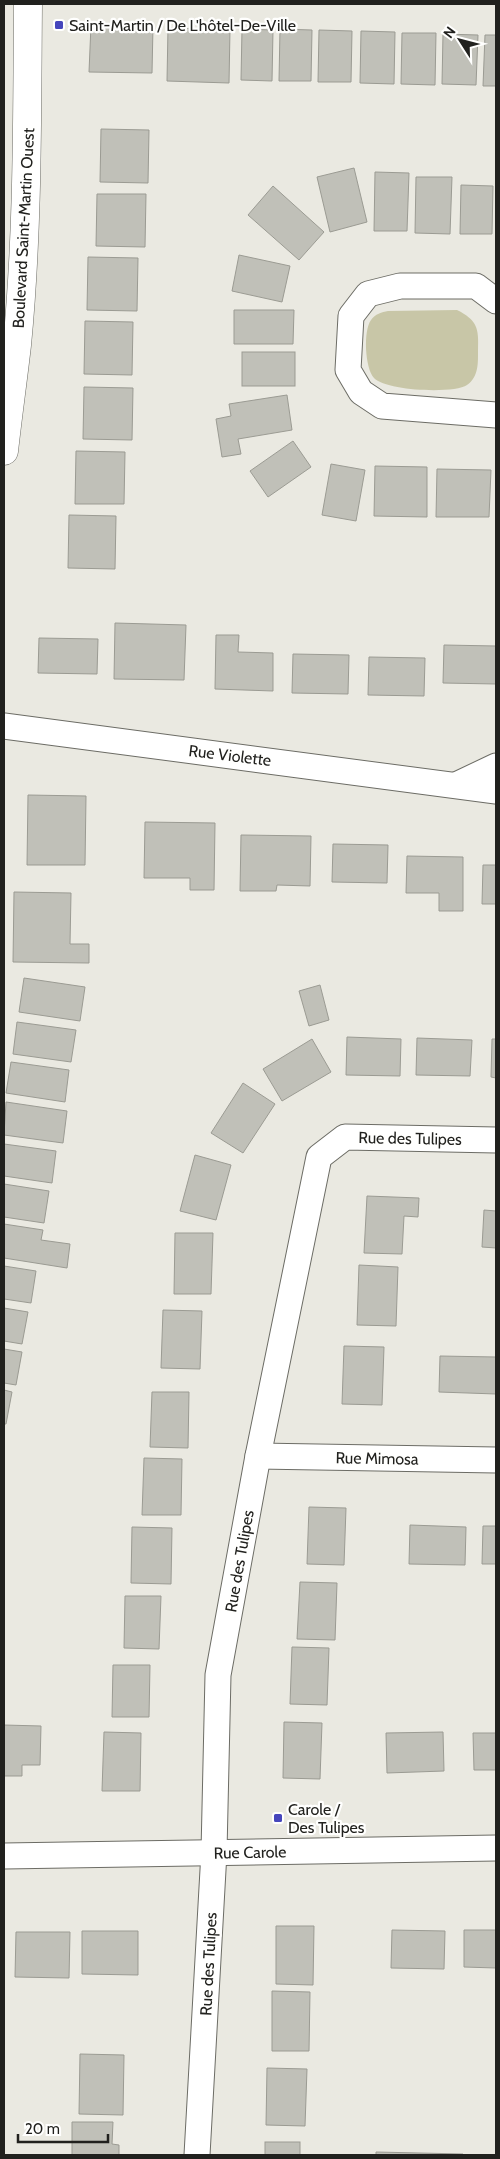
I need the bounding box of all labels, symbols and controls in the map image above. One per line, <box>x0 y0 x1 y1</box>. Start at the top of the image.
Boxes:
north arrow <box>435 15 485 65</box>
place label: Saint-Martin / De L'hôtel-De-Ville <box>69 16 296 35</box>
marker: Saint-Martin / De L'hôtel-De-Ville <box>53 19 65 31</box>
text: N <box>439 23 460 42</box>
street label: Boulevard Saint-Martin Ouest <box>9 127 38 329</box>
street label: Rue Violette <box>188 741 272 770</box>
street label: Rue des Tulipes <box>358 1128 462 1149</box>
street label: Rue Mimosa <box>335 1448 419 1469</box>
street label: Rue des Tulipes <box>221 1508 258 1614</box>
place label: Carole / Des Tulipes <box>288 1800 365 1837</box>
marker: Carole / Des Tulipes <box>272 1812 284 1824</box>
street label: Rue Carole <box>213 1842 287 1863</box>
street label: Rue des Tulipes <box>196 1912 221 2016</box>
scale bar <box>18 2112 108 2144</box>
text: 20 m <box>25 2120 60 2138</box>

